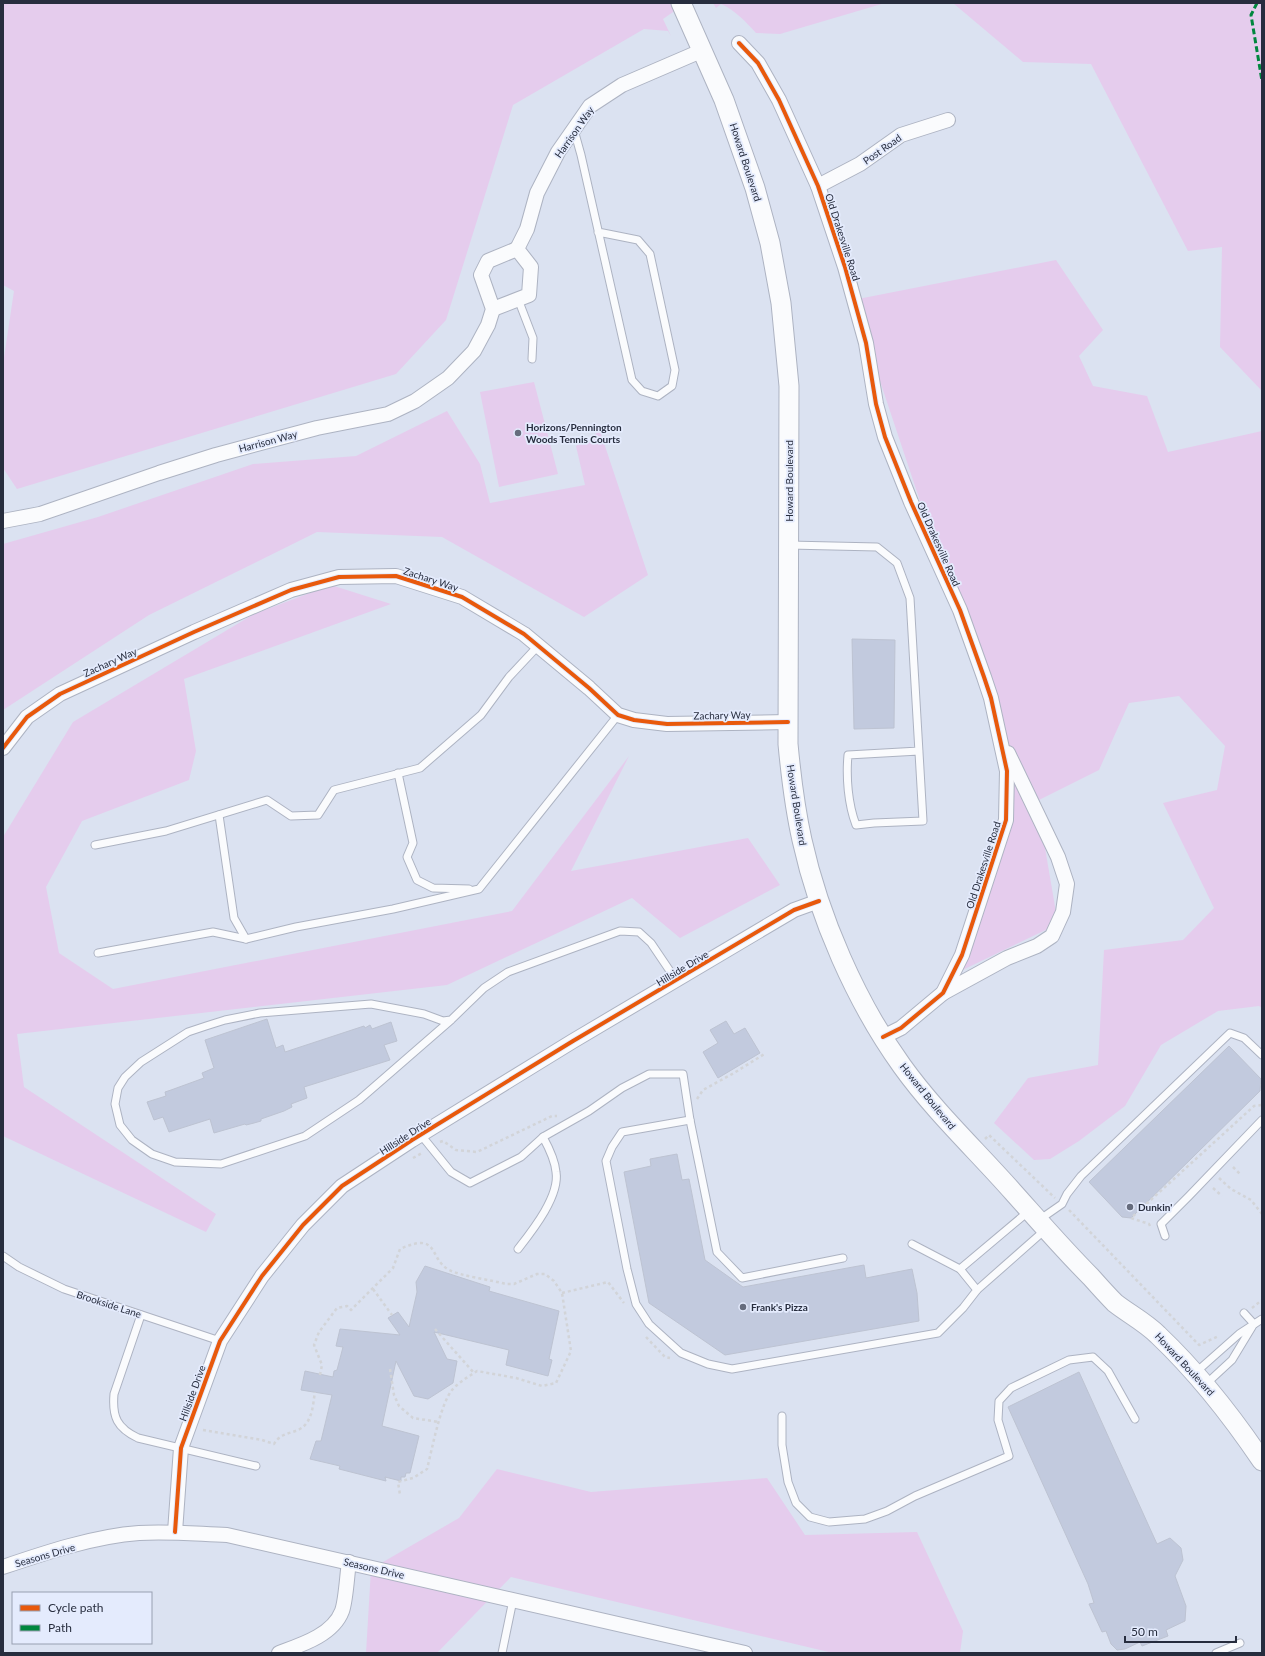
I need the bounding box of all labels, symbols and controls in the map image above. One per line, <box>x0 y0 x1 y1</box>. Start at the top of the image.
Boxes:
street label: Harrison Way <box>552 103 597 160</box>
street label: Howard Boulevard <box>728 121 764 203</box>
street label: Post Road <box>861 131 903 167</box>
street label: Old Drakesville Road <box>823 192 863 282</box>
place label: Horizons/Pennington Woods Tennis Courts <box>526 421 622 445</box>
street label: Harrison Way <box>237 427 299 455</box>
marker: Horizons/Pennington Woods Tennis Courts <box>513 428 523 438</box>
street label: Howard Boulevard <box>783 440 795 522</box>
street label: Old Drakesville Road <box>915 500 963 588</box>
street label: Zachary Way <box>402 564 461 594</box>
street label: Zachary Way <box>81 645 139 679</box>
street label: Zachary Way <box>693 708 751 721</box>
street label: Howard Boulevard <box>785 764 809 846</box>
street label: Old Drakesville Road <box>963 820 1003 910</box>
street label: Hillside Drive <box>654 948 710 988</box>
street label: Howard Boulevard <box>898 1060 958 1132</box>
street label: Hillside Drive <box>377 1115 433 1157</box>
place label: Dunkin' <box>1138 1201 1172 1213</box>
marker: Dunkin' <box>1125 1202 1135 1212</box>
street label: Brookside Lane <box>75 1288 143 1320</box>
place label: Frank's Pizza <box>751 1301 808 1313</box>
marker: Frank's Pizza <box>738 1302 748 1312</box>
street label: Howard Boulevard <box>1153 1330 1217 1398</box>
street label: Hillside Drive <box>176 1363 208 1423</box>
street label: Seasons Drive <box>14 1541 76 1569</box>
street label: Seasons Drive <box>342 1555 406 1581</box>
legend <box>12 1592 152 1644</box>
text: Cycle path <box>48 1600 103 1615</box>
scale bar <box>1125 1618 1236 1644</box>
text: Path <box>48 1620 72 1635</box>
text: 50 m <box>1131 1624 1158 1639</box>

